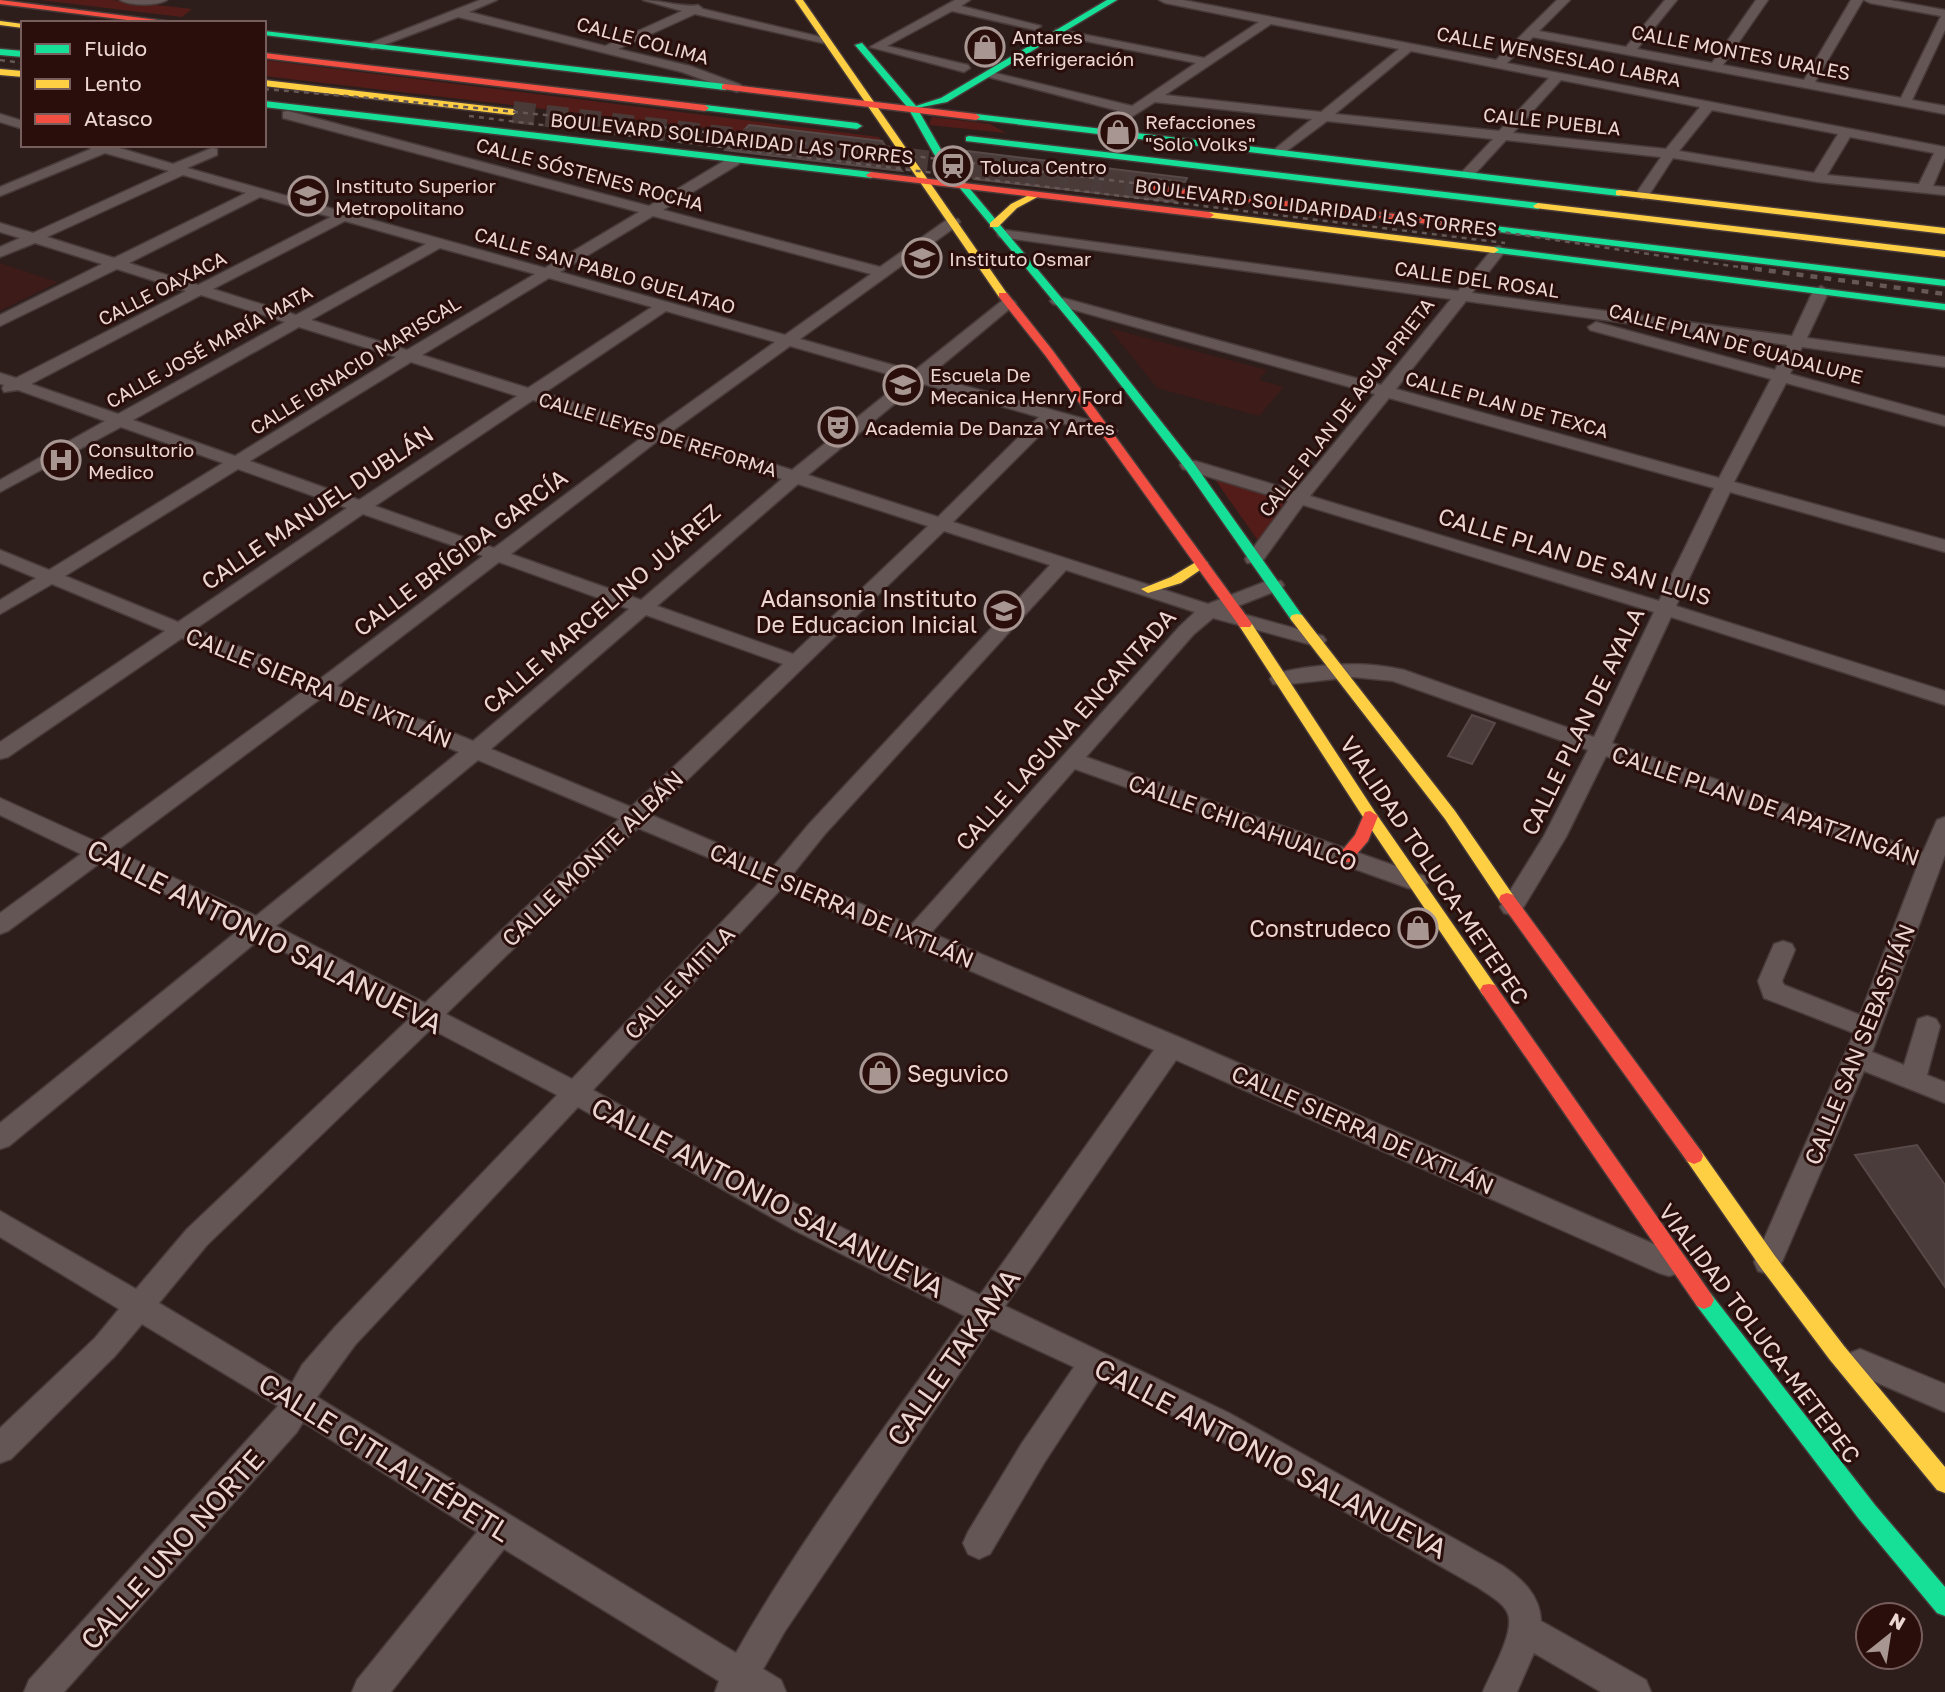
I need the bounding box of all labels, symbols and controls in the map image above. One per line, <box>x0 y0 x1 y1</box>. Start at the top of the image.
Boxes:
street label: CALLE COLIMA <box>574 11 712 69</box>
street label: CALLE MONTES URALES <box>1630 19 1852 85</box>
legend <box>21 21 266 147</box>
street label: CALLE WENSESLAO LABRA <box>1435 21 1683 91</box>
place label: Antares Refrigeración <box>1012 25 1134 70</box>
shop icon: Antares Refrigeración <box>964 26 1006 68</box>
text: Fluido <box>84 35 147 61</box>
text: Lento <box>84 70 142 96</box>
street label: CALLE PUEBLA <box>1482 102 1622 140</box>
text: Atasco <box>84 105 153 131</box>
street label: BOULEVARD SOLIDARIDAD LAS TORRES <box>549 107 915 169</box>
place label: Refacciones "Solo Volks" <box>1145 110 1256 155</box>
shop icon: Refacciones "Solo Volks" <box>1097 111 1139 153</box>
street label: CALLE SÓSTENES ROCHA <box>474 133 707 216</box>
station icon: Toluca Centro <box>932 145 974 187</box>
place label: Toluca Centro <box>980 155 1107 178</box>
street label: BOULEVARD SOLIDARIDAD LAS TORRES <box>1133 173 1499 241</box>
place label: Instituto Superior Metropolitano <box>335 174 497 219</box>
school or university icon: Instituto Superior Metropolitano <box>287 175 329 217</box>
street label: CALLE SAN PABLO GUELATAO <box>472 222 738 318</box>
school or university icon: Instituto Osmar <box>901 237 943 279</box>
street label: CALLE OAXACA <box>94 246 230 330</box>
place label: Instituto Osmar <box>949 247 1092 270</box>
street label: CALLE DEL ROSAL <box>1393 256 1561 302</box>
street label: CALLE JOSÉ MARÍA MATA <box>102 279 316 412</box>
street label: CALLE IGNACIO MARISCAL <box>246 291 464 439</box>
street label: CALLE PLAN DE AGUA PRIETA <box>1253 293 1439 521</box>
street label: CALLE PLAN DE GUADALUPE <box>1607 298 1865 388</box>
place label: Escuela De Mecanica Henry Ford <box>930 363 1123 408</box>
school or university icon: Escuela De Mecanica Henry Ford <box>882 364 924 406</box>
street label: CALLE PLAN DE TEXCA <box>1403 366 1611 442</box>
street label: CALLE LEYES DE REFORMA <box>536 387 780 481</box>
theatre icon: Academia De Danza Y Artes <box>817 406 859 448</box>
place label: Academia De Danza Y Artes <box>865 416 1115 439</box>
street label: CALLE MANUEL DUBLÁN <box>196 419 438 595</box>
place label: Consultorio Medico <box>88 438 194 483</box>
hospital icon: Consultorio Medico <box>40 439 82 481</box>
street label: CALLE BRÍGIDA GARCÍA <box>348 463 572 641</box>
street label: CALLE MARCELINO JUÁREZ <box>477 497 725 719</box>
street label: CALLE PLAN DE SAN LUIS <box>1435 501 1715 611</box>
place label: Adansonia Instituto De Educacion Inicial <box>755 584 977 638</box>
school or university icon: Adansonia Instituto De Educacion Inicial <box>983 590 1025 632</box>
street label: CALLE LAGUNA ENCANTADA <box>949 602 1181 856</box>
street label: CALLE PLAN DE AYALA <box>1515 602 1649 840</box>
street label: CALLE SIERRA DE IXTLÁN <box>182 621 456 753</box>
street label: VIALIDAD TOLUCA-METEPEC <box>1335 731 1535 1009</box>
street label: CALLE PLAN DE APATZINGÁN <box>1608 739 1924 871</box>
street label: CALLE MONTE ALBÁN <box>495 764 689 952</box>
street label: CALLE CHICAHUALCO <box>1125 768 1361 876</box>
street label: CALLE ANTONIO SALANUEVA <box>82 832 449 1040</box>
street label: CALLE SIERRA DE IXTLÁN <box>706 837 978 973</box>
shop icon: Construdeco <box>1397 907 1439 949</box>
place label: Construdeco <box>1249 914 1391 942</box>
street label: CALLE MITLA <box>618 919 740 1045</box>
street label: CALLE SAN SEBASTIÁN <box>1798 919 1920 1169</box>
shop icon: Seguvico <box>859 1052 901 1094</box>
street label: CALLE SIERRA DE IXTLÁN <box>1227 1058 1499 1200</box>
place label: Seguvico <box>907 1059 1009 1087</box>
street label: CALLE ANTONIO SALANUEVA <box>586 1090 950 1304</box>
street label: VIALIDAD TOLUCA-METEPEC <box>1653 1198 1867 1468</box>
street label: CALLE TAKAMA <box>880 1262 1026 1452</box>
street label: CALLE ANTONIO SALANUEVA <box>1089 1351 1453 1565</box>
street label: CALLE CITLALTÉPETL <box>253 1366 517 1548</box>
street label: CALLE UNO NORTE <box>73 1442 271 1656</box>
north arrow <box>1854 1601 1924 1671</box>
text: N <box>1886 1607 1910 1634</box>

